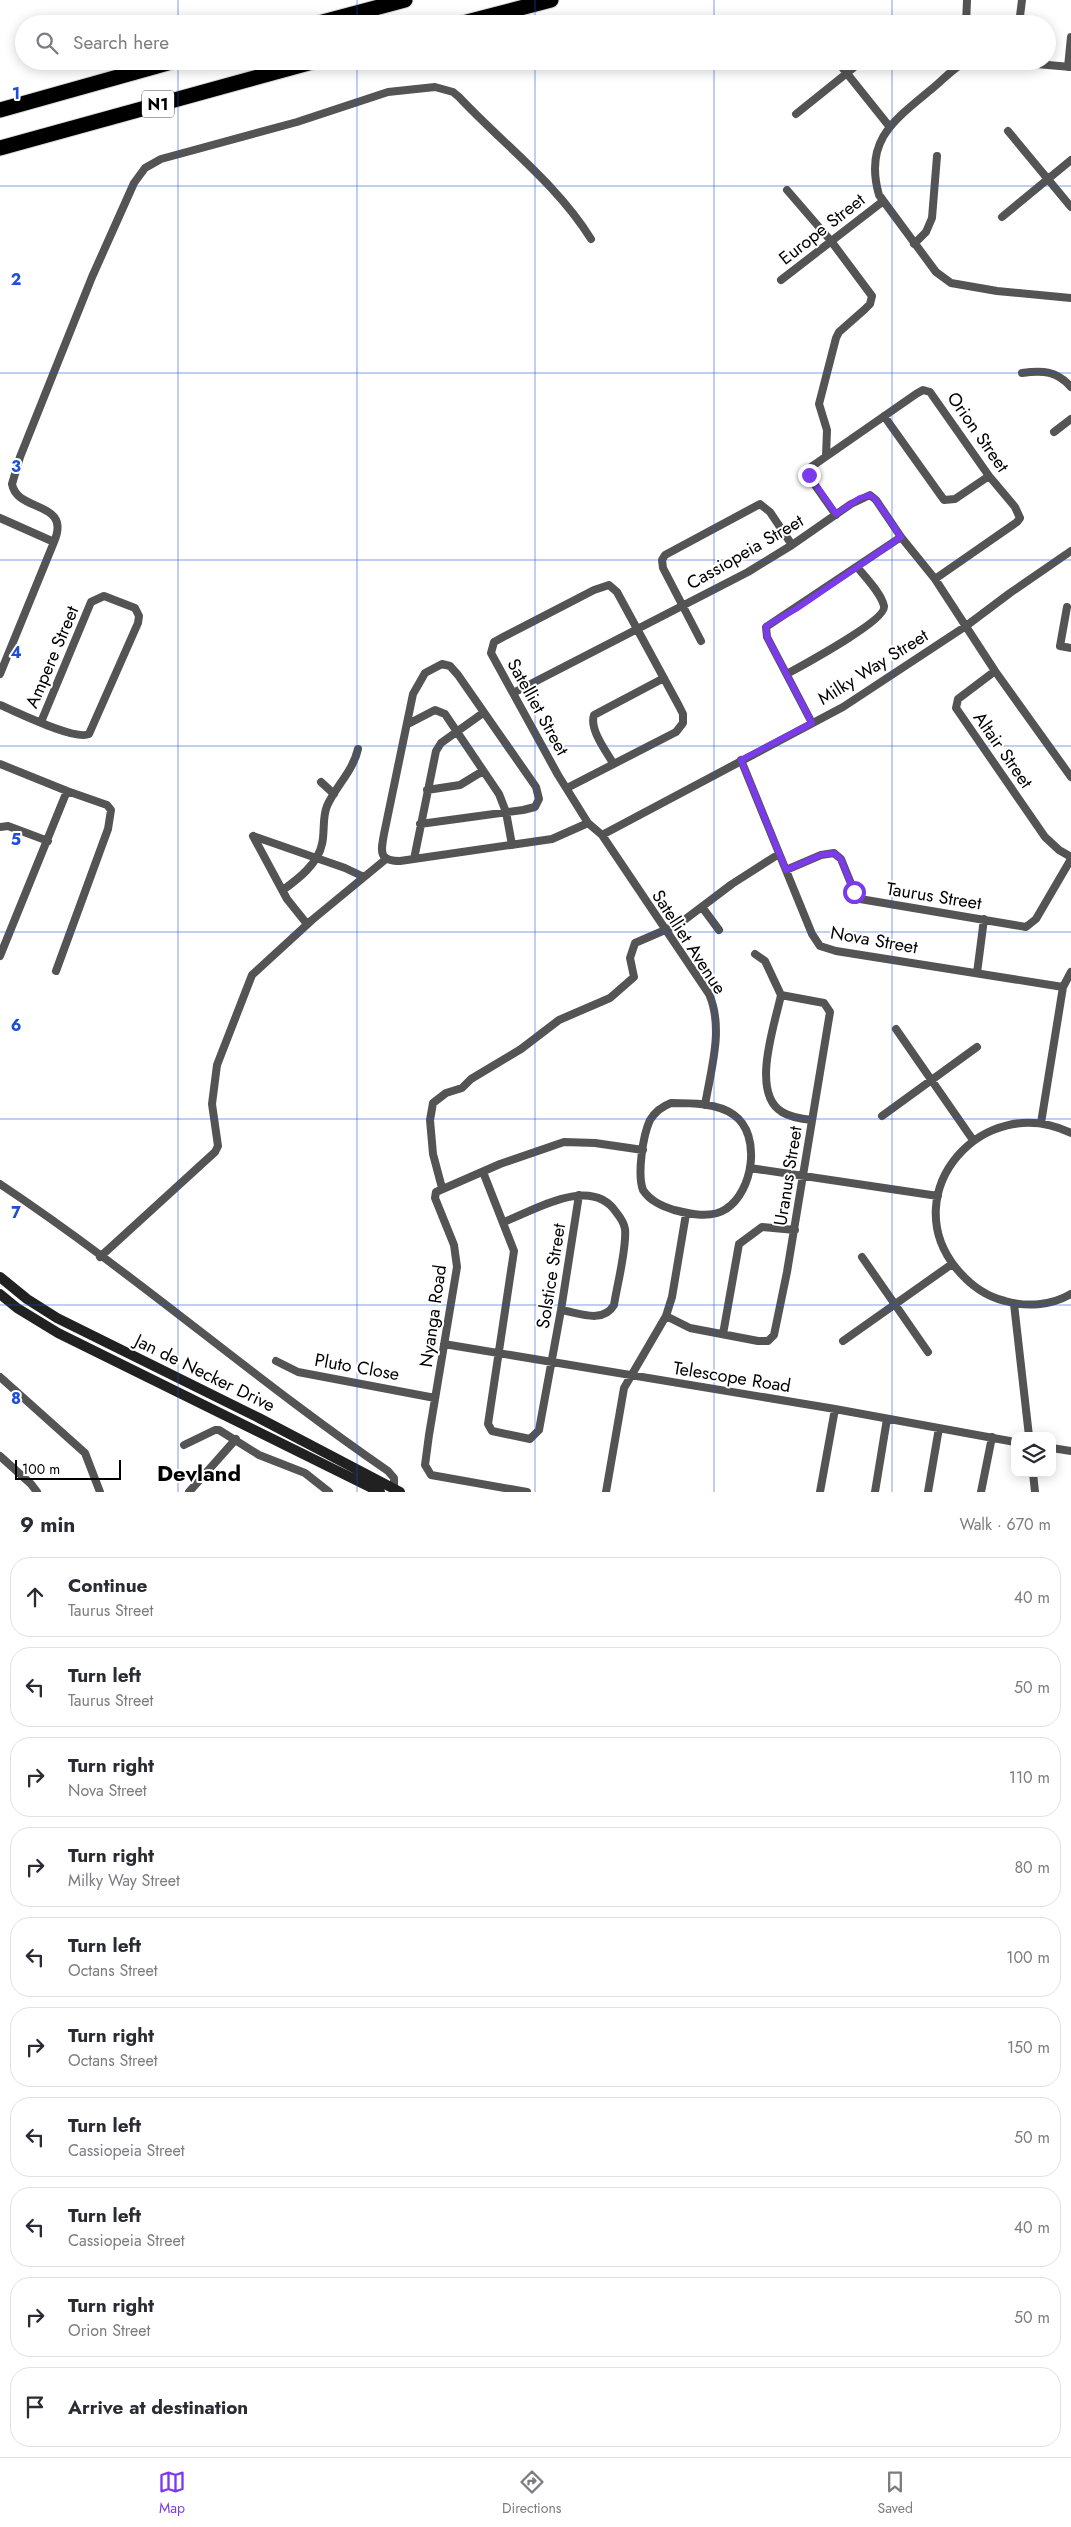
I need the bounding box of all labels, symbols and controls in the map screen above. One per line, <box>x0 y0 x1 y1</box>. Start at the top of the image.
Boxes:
search box <box>15 15 1056 70</box>
icon: search <box>33 29 61 57</box>
text: Search here <box>73 29 169 56</box>
text: 1 <box>12 82 20 105</box>
road number: N1 <box>142 90 174 118</box>
street label: Europe Street <box>773 187 871 271</box>
text: 2 <box>11 268 21 291</box>
street label: Orion Street <box>941 387 1016 478</box>
text: 3 <box>11 455 21 478</box>
route end <box>798 464 821 487</box>
street label: Cassiopeia Street <box>682 508 809 596</box>
street label: Ampere Street <box>19 601 86 712</box>
street label: Milky Way Street <box>813 622 934 711</box>
text: 4 <box>10 641 22 664</box>
street label: Satelliet Street <box>501 654 576 761</box>
street label: Altair Street <box>967 706 1039 794</box>
text: 5 <box>11 828 21 851</box>
street label: Taurus Street <box>885 876 984 916</box>
route start <box>843 881 866 904</box>
street label: Satelliet Avenue <box>645 885 733 999</box>
street label: Nova Street <box>828 920 920 961</box>
text: 6 <box>11 1014 21 1037</box>
street label: Uranus Street <box>767 1124 809 1228</box>
text: 7 <box>11 1201 21 1224</box>
street label: Solstice Street <box>530 1221 572 1331</box>
street label: Nyanga Road <box>413 1263 453 1369</box>
street label: Jan de Necker Drive <box>129 1327 279 1418</box>
street label: Pluto Close <box>312 1347 402 1387</box>
street label: Telescope Road <box>671 1355 793 1399</box>
text: 8 <box>11 1387 21 1410</box>
map controls <box>1011 1432 1056 1477</box>
button: layers <box>1011 1432 1056 1477</box>
scale bar <box>15 1457 121 1480</box>
district label: Devland <box>157 1457 241 1489</box>
text: 100 m <box>22 1459 60 1479</box>
text: 9 min <box>20 1510 75 1540</box>
text: Walk · 670 m <box>959 1513 1051 1536</box>
text: Continue <box>68 1572 147 1599</box>
icon: ahead <box>21 1583 49 1611</box>
text: 40 m <box>1014 1586 1050 1609</box>
text: Taurus Street <box>68 1599 153 1622</box>
text: Turn left <box>68 1662 141 1689</box>
icon: left <box>21 1673 49 1701</box>
text: 50 m <box>1014 1676 1050 1699</box>
text: Taurus Street <box>68 1689 153 1712</box>
text: Turn right <box>68 1752 154 1779</box>
icon: right <box>21 1763 49 1791</box>
text: 110 m <box>1009 1766 1050 1789</box>
text: Nova Street <box>68 1779 147 1802</box>
text: Turn right <box>68 1842 154 1869</box>
icon: right <box>21 1853 49 1881</box>
text: 80 m <box>1014 1856 1050 1879</box>
text: Milky Way Street <box>68 1869 180 1892</box>
text: Turn left <box>68 1932 141 1959</box>
icon: left <box>21 1943 49 1971</box>
text: 100 m <box>1006 1946 1050 1969</box>
text: Octans Street <box>68 1959 158 1982</box>
text: Turn right <box>68 2022 154 2049</box>
icon: right <box>21 2033 49 2061</box>
text: 150 m <box>1007 2036 1050 2059</box>
text: Octans Street <box>68 2049 158 2072</box>
text: Turn left <box>68 2112 141 2139</box>
icon: left <box>21 2123 49 2151</box>
text: 50 m <box>1014 2126 1050 2149</box>
text: Cassiopeia Street <box>68 2139 185 2162</box>
text: Turn left <box>68 2202 141 2229</box>
icon: left <box>21 2213 49 2241</box>
text: 40 m <box>1014 2216 1050 2239</box>
text: Cassiopeia Street <box>68 2229 185 2252</box>
text: Turn right <box>68 2292 154 2319</box>
icon: right <box>21 2303 49 2331</box>
text: 50 m <box>1014 2306 1050 2329</box>
text: Orion Street <box>68 2319 150 2342</box>
icon: arrive <box>21 2393 49 2421</box>
text: Arrive at destination <box>68 2394 248 2421</box>
tab: Map <box>158 2468 186 2518</box>
tab: Directions <box>502 2468 561 2518</box>
tab: Saved <box>877 2468 913 2518</box>

